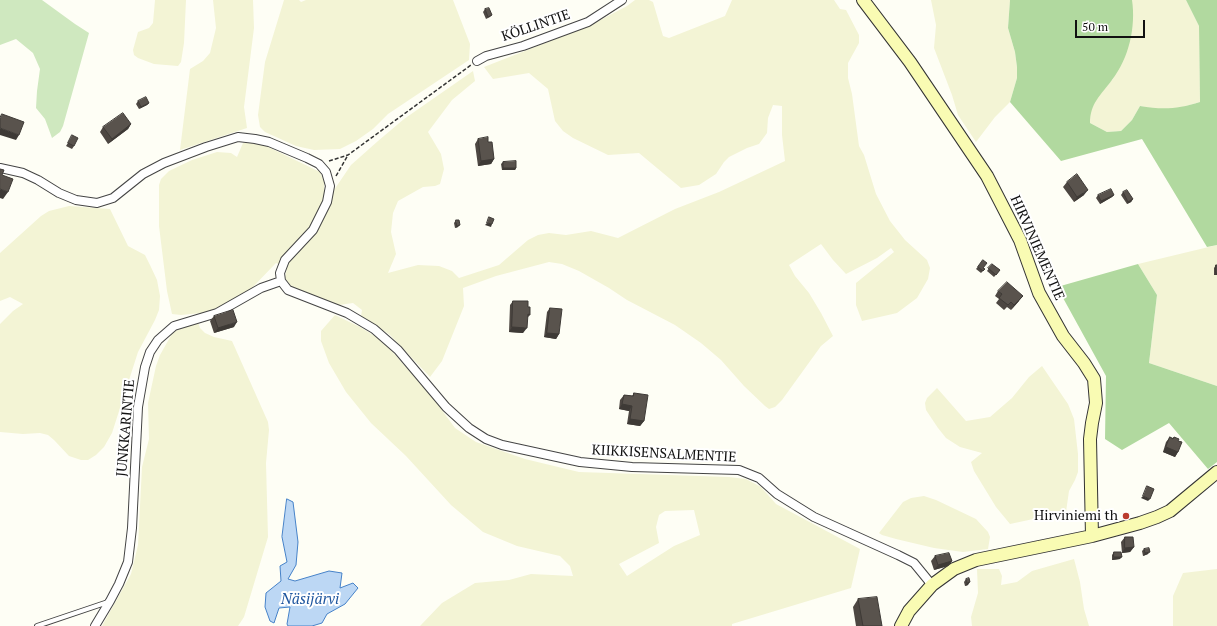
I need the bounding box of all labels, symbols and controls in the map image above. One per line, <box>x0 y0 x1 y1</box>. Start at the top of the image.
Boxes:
street label: KÖLLINTIE <box>500 6 572 46</box>
scale bar <box>1077 12 1147 38</box>
text: 50 m <box>1082 19 1108 34</box>
street label: HIRVINIEMENTIE <box>1006 193 1068 303</box>
street label: JUNKKARINTIE <box>113 379 139 477</box>
street label: KIIKKISENSALMENTIE <box>591 442 737 466</box>
place label: Hirviniemi th <box>1034 508 1118 524</box>
marker: Hirviniemi th <box>1121 511 1131 521</box>
water label: Näsijärvi <box>281 591 339 609</box>

